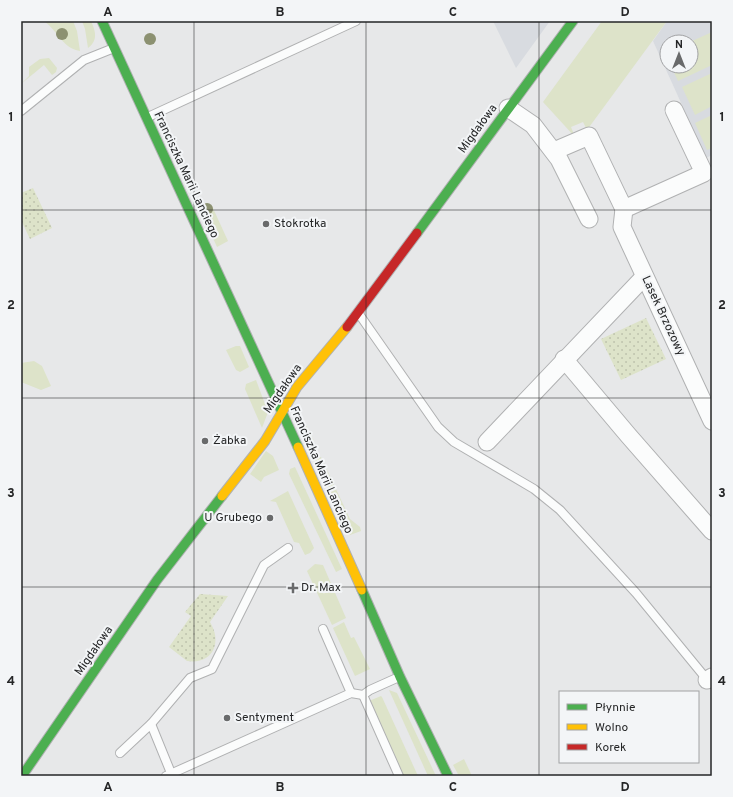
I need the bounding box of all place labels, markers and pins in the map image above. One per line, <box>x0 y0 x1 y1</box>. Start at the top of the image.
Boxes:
place label: Stokrotka <box>274 216 326 232</box>
marker: Stokrotka <box>261 219 271 229</box>
place label: Żabka <box>213 433 246 449</box>
marker: Żabka <box>200 436 210 446</box>
place label: U Grubego <box>204 510 262 526</box>
marker: U Grubego <box>265 513 275 523</box>
place label: Dr. Max <box>301 580 341 596</box>
marker: Dr. Max <box>288 583 298 593</box>
place label: Sentyment <box>235 710 294 726</box>
marker: Sentyment <box>222 713 232 723</box>

